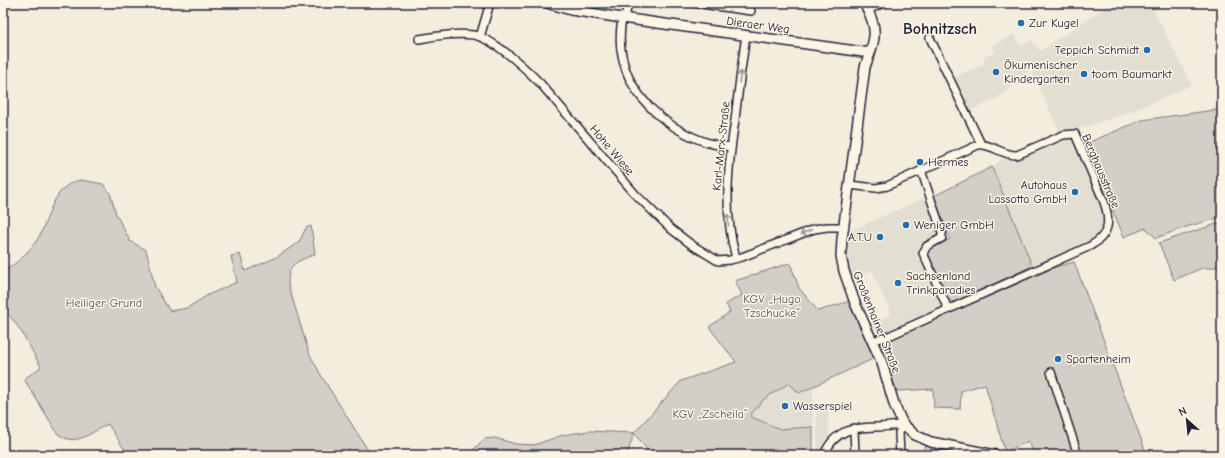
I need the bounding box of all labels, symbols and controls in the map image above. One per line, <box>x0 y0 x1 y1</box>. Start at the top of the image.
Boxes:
street label: Dieraer Weg <box>725 14 791 36</box>
place label: Zur Kugel <box>1029 16 1079 30</box>
marker: Zur Kugel <box>1016 18 1026 28</box>
district label: Bohnitzsch <box>903 20 977 38</box>
place label: Teppich Schmidt <box>1055 43 1140 57</box>
marker: Teppich Schmidt <box>1142 45 1152 55</box>
place label: Ökumenischer Kindergarten <box>1004 58 1077 86</box>
marker: Ökumenischer Kindergarten <box>991 67 1001 77</box>
place label: toom Baumarkt <box>1091 67 1172 81</box>
marker: toom Baumarkt <box>1079 69 1089 79</box>
one-way arrow <box>736 71 744 84</box>
street label: Karl-Marx-Straße <box>709 101 733 191</box>
street label: Hohe Wiese <box>587 122 637 178</box>
street label: Berghausstraße <box>1079 132 1123 210</box>
place label: Hermes <box>928 155 968 169</box>
marker: Hermes <box>915 157 925 167</box>
place label: Autohaus Lassotta GmbH <box>988 178 1067 206</box>
marker: Autohaus Lassotta GmbH <box>1070 187 1080 197</box>
one-way arrow <box>725 214 732 227</box>
place label: Weniger GmbH <box>914 218 994 232</box>
marker: Weniger GmbH <box>901 220 911 230</box>
one-way arrow <box>800 228 812 236</box>
place label: A.T.U <box>848 230 872 244</box>
marker: A.T.U <box>875 232 885 242</box>
street label: Großenhainer Straße <box>850 269 904 375</box>
place label: Sachsenland Trinkparadies <box>906 269 976 297</box>
marker: Sachsenland Trinkparadies <box>893 278 903 288</box>
park label: KGV „Hugo Tzschucke“ <box>743 292 801 320</box>
park label: Heiliger Grund <box>66 296 142 310</box>
place label: Spartenheim <box>1066 352 1131 366</box>
marker: Spartenheim <box>1053 354 1063 364</box>
place label: Wasserspiel <box>793 399 852 413</box>
north arrow <box>1167 400 1207 440</box>
marker: Wasserspiel <box>780 401 790 411</box>
text: N <box>1177 404 1189 419</box>
park label: KGV „Zscheila“ <box>672 407 748 421</box>

